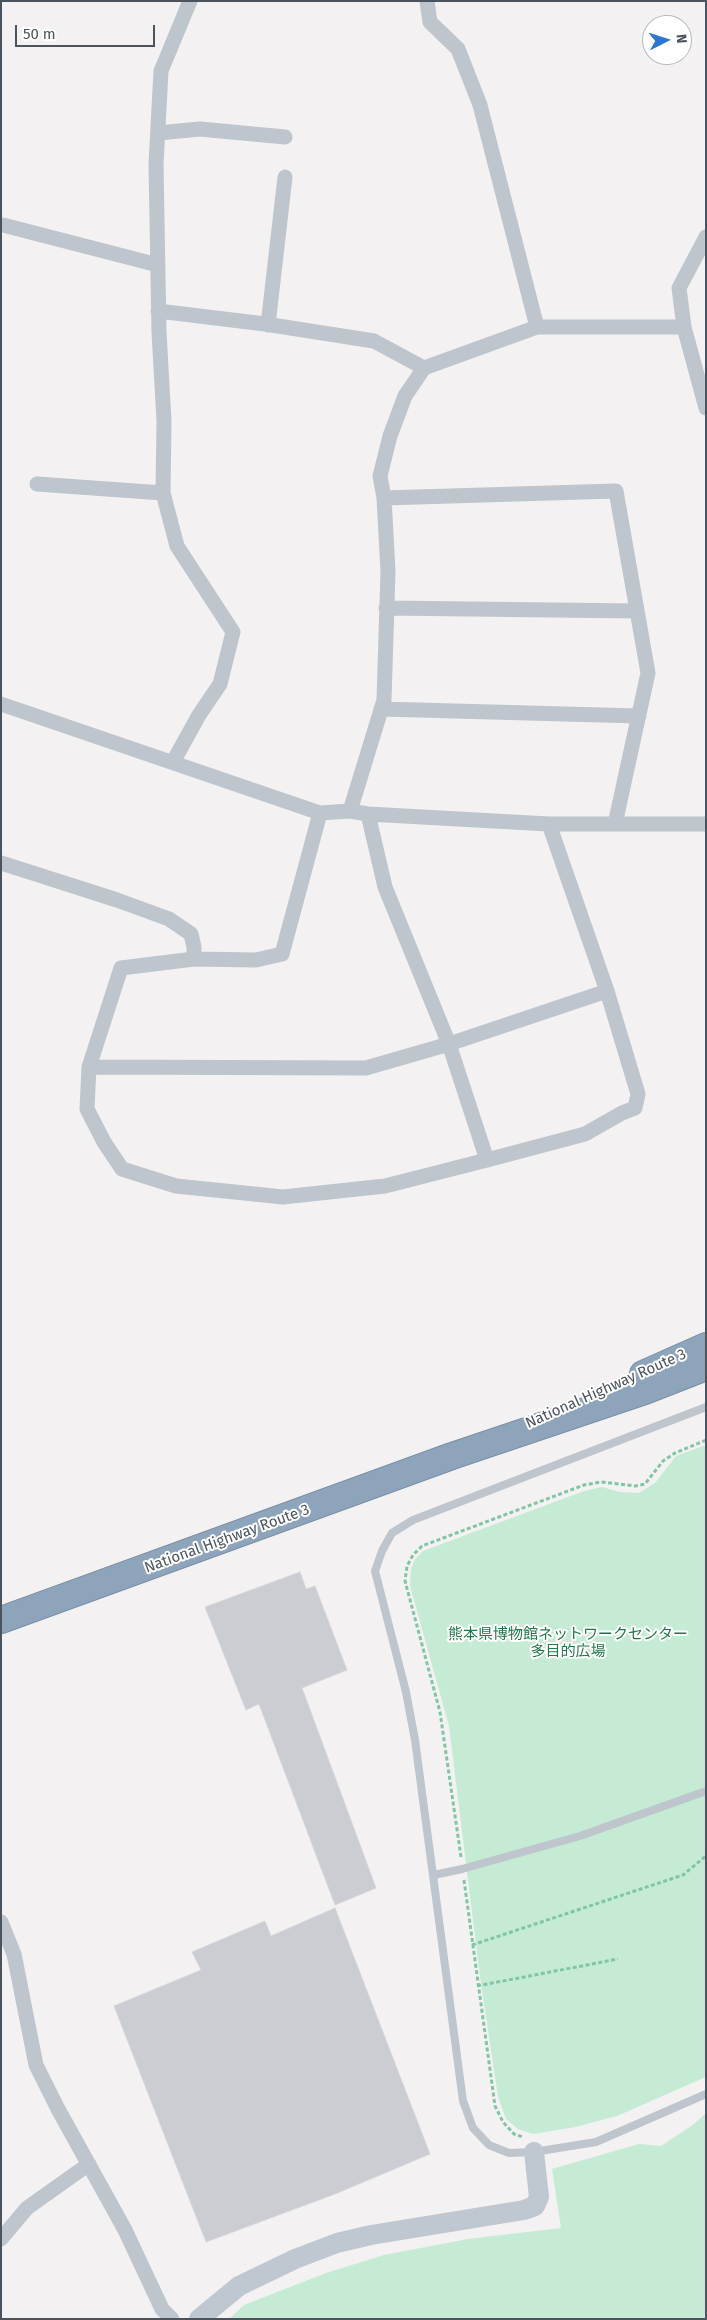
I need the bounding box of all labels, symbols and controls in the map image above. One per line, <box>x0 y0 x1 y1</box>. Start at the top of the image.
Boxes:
scale bar <box>18 15 158 47</box>
north arrow <box>642 15 692 65</box>
text: 50 m <box>23 25 56 43</box>
text: N <box>673 33 690 44</box>
street label: National Highway Route 3 <box>523 1345 689 1433</box>
street label: National Highway Route 3 <box>142 1501 312 1577</box>
park label: 熊本県博物館ネットワークセンター 多目的広場 <box>448 1626 688 1661</box>

